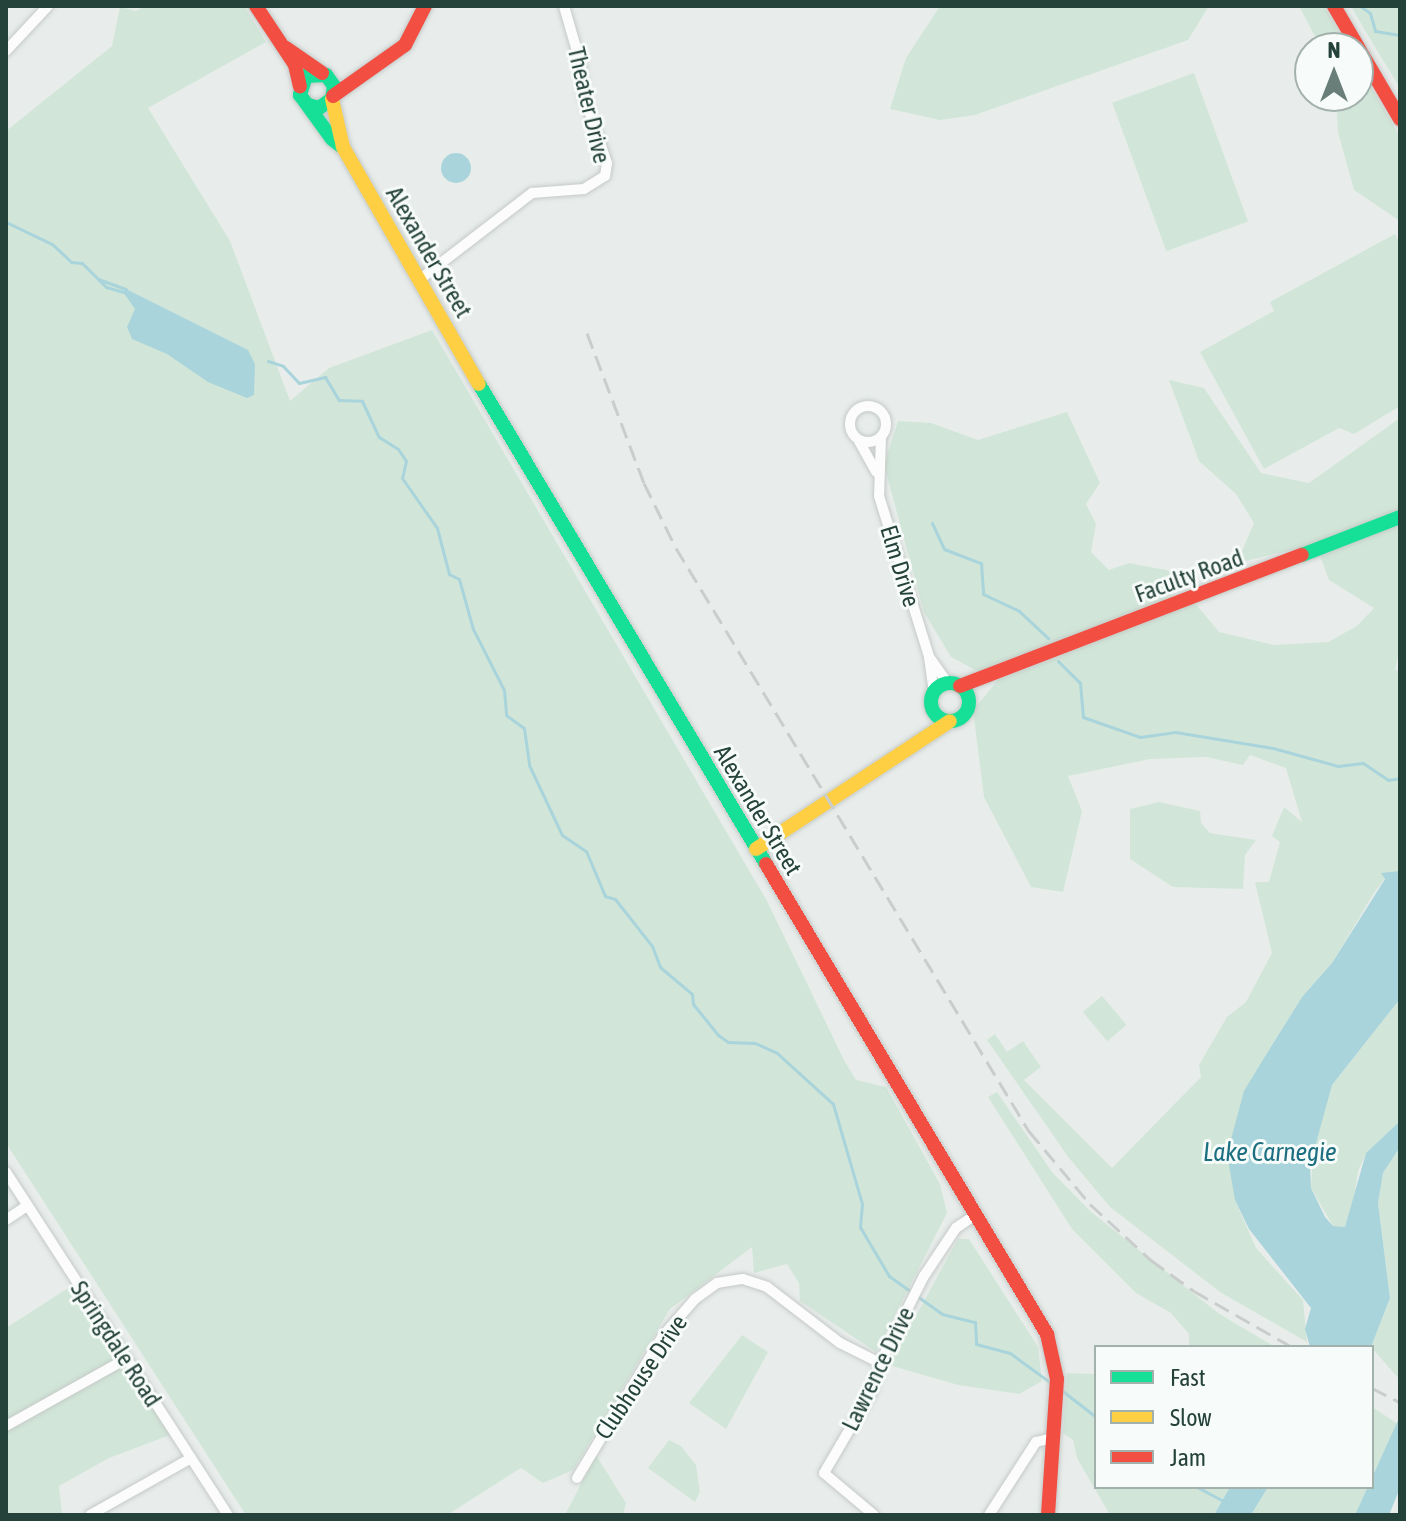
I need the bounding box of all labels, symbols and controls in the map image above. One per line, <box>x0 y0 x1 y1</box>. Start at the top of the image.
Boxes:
north arrow <box>1294 32 1374 112</box>
text: N <box>1328 37 1340 63</box>
street label: Theater Drive <box>562 44 616 166</box>
street label: Alexander Street <box>380 181 478 323</box>
street label: Elm Drive <box>874 522 926 610</box>
street label: Faculty Road <box>1131 543 1247 609</box>
street label: Alexander Street <box>708 740 808 880</box>
water label: Lake Carnegie <box>1203 1137 1337 1169</box>
street label: Springdale Road <box>65 1276 167 1412</box>
street label: Lawrence Drive <box>836 1302 920 1436</box>
street label: Clubhouse Drive <box>589 1309 693 1445</box>
legend <box>1094 1345 1374 1489</box>
text: Fast <box>1170 1364 1206 1391</box>
text: Slow <box>1170 1404 1212 1431</box>
text: Jam <box>1170 1444 1206 1471</box>

